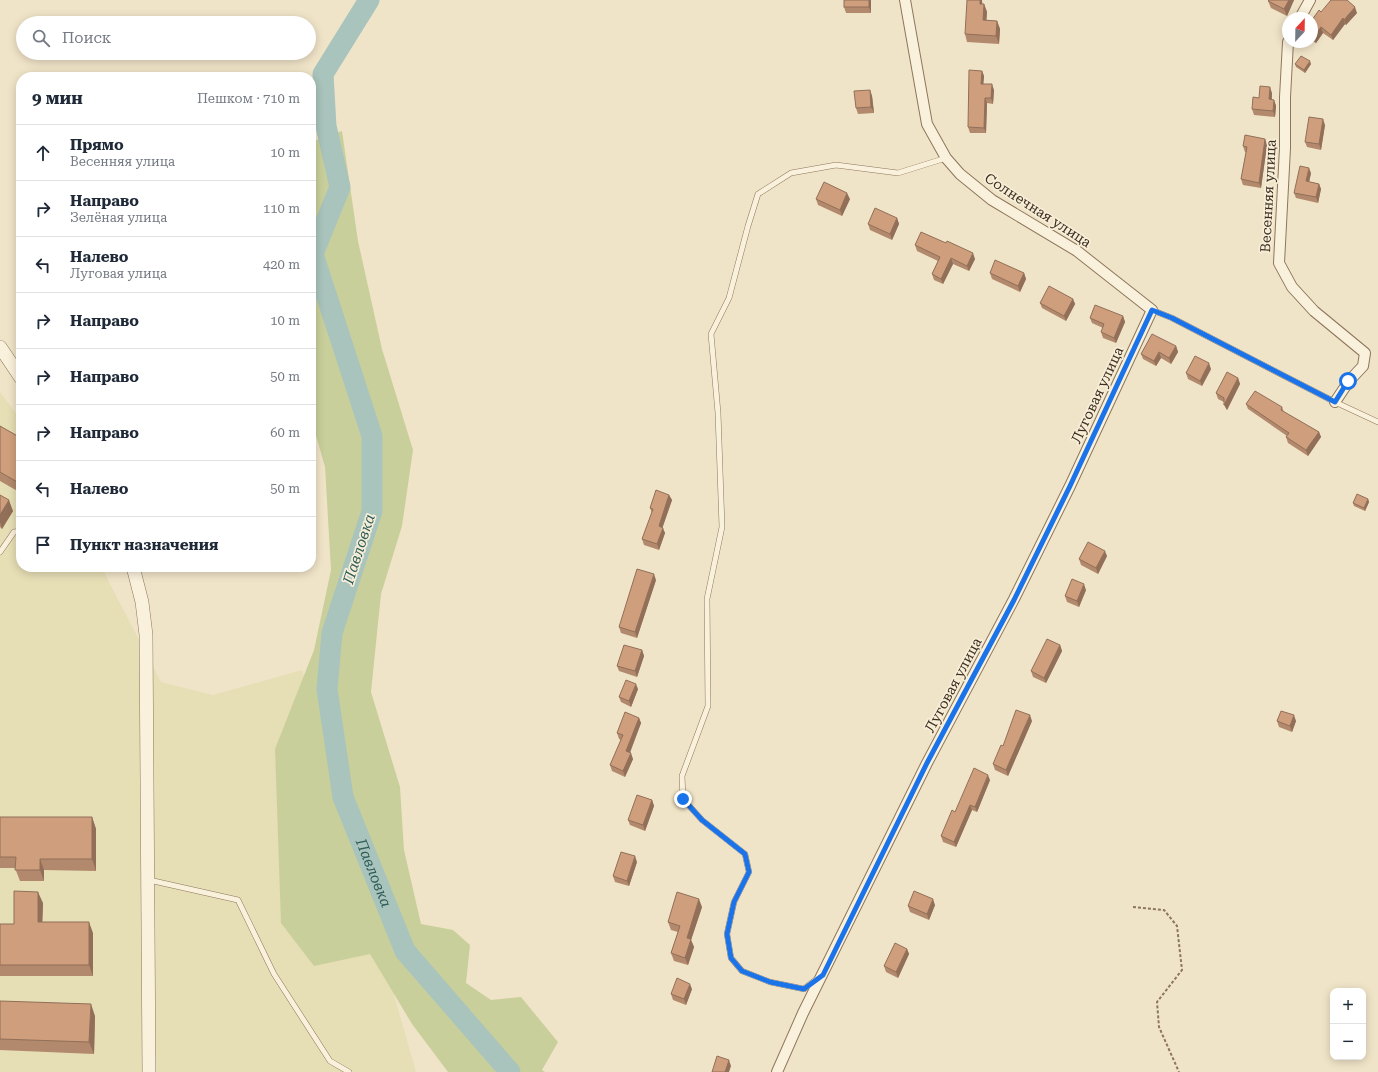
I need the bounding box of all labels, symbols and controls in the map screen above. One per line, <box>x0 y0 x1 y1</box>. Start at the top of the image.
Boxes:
north arrow <box>1282 12 1318 48</box>
search box <box>16 16 316 60</box>
icon: search <box>30 27 52 49</box>
text: Поиск <box>62 29 111 47</box>
text: 9 мин <box>32 88 83 108</box>
text: Пешком · 710 m <box>197 91 300 106</box>
text: Прямо <box>70 136 124 154</box>
street label: Весенняя улица <box>1257 139 1279 253</box>
icon: ahead <box>32 142 54 164</box>
text: 10 m <box>270 145 300 160</box>
text: Весенняя улица <box>70 154 175 169</box>
street label: Солнечная улица <box>982 170 1095 251</box>
text: Направо <box>70 192 139 210</box>
icon: right <box>32 198 54 220</box>
text: 110 m <box>263 201 300 216</box>
text: Зелёная улица <box>70 210 167 225</box>
text: Налево <box>70 248 129 266</box>
icon: left <box>32 254 54 276</box>
text: 420 m <box>263 257 300 272</box>
text: Луговая улица <box>70 266 167 281</box>
icon: right <box>32 310 54 332</box>
text: Направо <box>70 312 139 330</box>
text: 10 m <box>270 313 300 328</box>
street label: Луговая улица <box>1068 344 1127 446</box>
icon: right <box>32 366 54 388</box>
text: Направо <box>70 368 139 386</box>
text: 50 m <box>270 369 300 384</box>
route start <box>1339 372 1357 390</box>
icon: right <box>32 422 54 444</box>
text: Направо <box>70 424 139 442</box>
text: 60 m <box>270 425 300 440</box>
icon: left <box>32 478 54 500</box>
text: Налево <box>70 480 129 498</box>
text: 50 m <box>270 481 300 496</box>
water label: Павловка <box>339 512 379 587</box>
icon: arrive <box>32 534 54 556</box>
text: Пункт назначения <box>70 536 218 554</box>
street label: Луговая улица <box>921 635 985 735</box>
route end <box>674 790 692 808</box>
water label: Павловка <box>351 835 395 910</box>
map controls <box>1330 988 1366 1060</box>
button: + <box>1330 988 1366 1024</box>
button: − <box>1330 1024 1366 1060</box>

